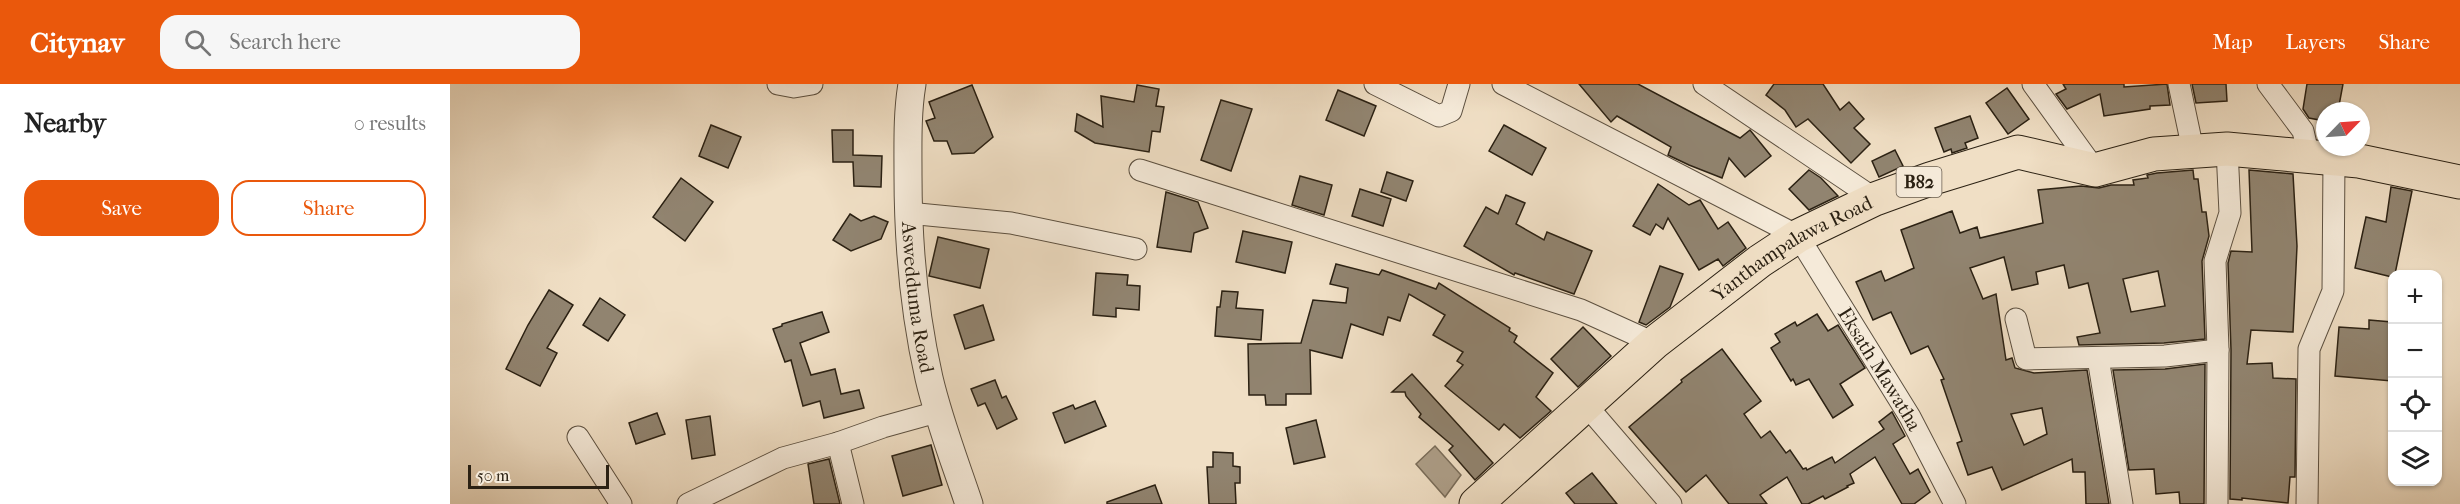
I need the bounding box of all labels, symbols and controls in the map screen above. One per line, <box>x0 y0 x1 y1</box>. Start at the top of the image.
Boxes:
search box <box>160 15 580 69</box>
text: Citynav <box>30 26 124 59</box>
icon: search <box>181 26 214 59</box>
text: Search here <box>229 29 341 55</box>
text: Map <box>2212 30 2253 54</box>
text: Layers <box>2286 30 2345 54</box>
text: Share <box>2378 30 2430 54</box>
north arrow <box>2316 102 2370 156</box>
text: Nearby <box>24 108 106 139</box>
text: 0 results <box>354 112 426 135</box>
road number: B82 <box>1896 167 1942 197</box>
button: Save <box>24 180 219 236</box>
button: Share <box>231 180 426 236</box>
street label: Yanthampalawa Road <box>1706 191 1877 307</box>
street label: Aswedduma Road <box>897 220 939 376</box>
map controls <box>2388 270 2442 486</box>
button: + <box>2388 270 2442 324</box>
street label: Eksath Mawatha <box>1833 303 1926 435</box>
button: − <box>2388 324 2442 378</box>
button: locate <box>2388 378 2442 432</box>
button: layers <box>2388 432 2442 486</box>
scale bar <box>468 462 609 490</box>
text: 50 m <box>477 466 509 485</box>

